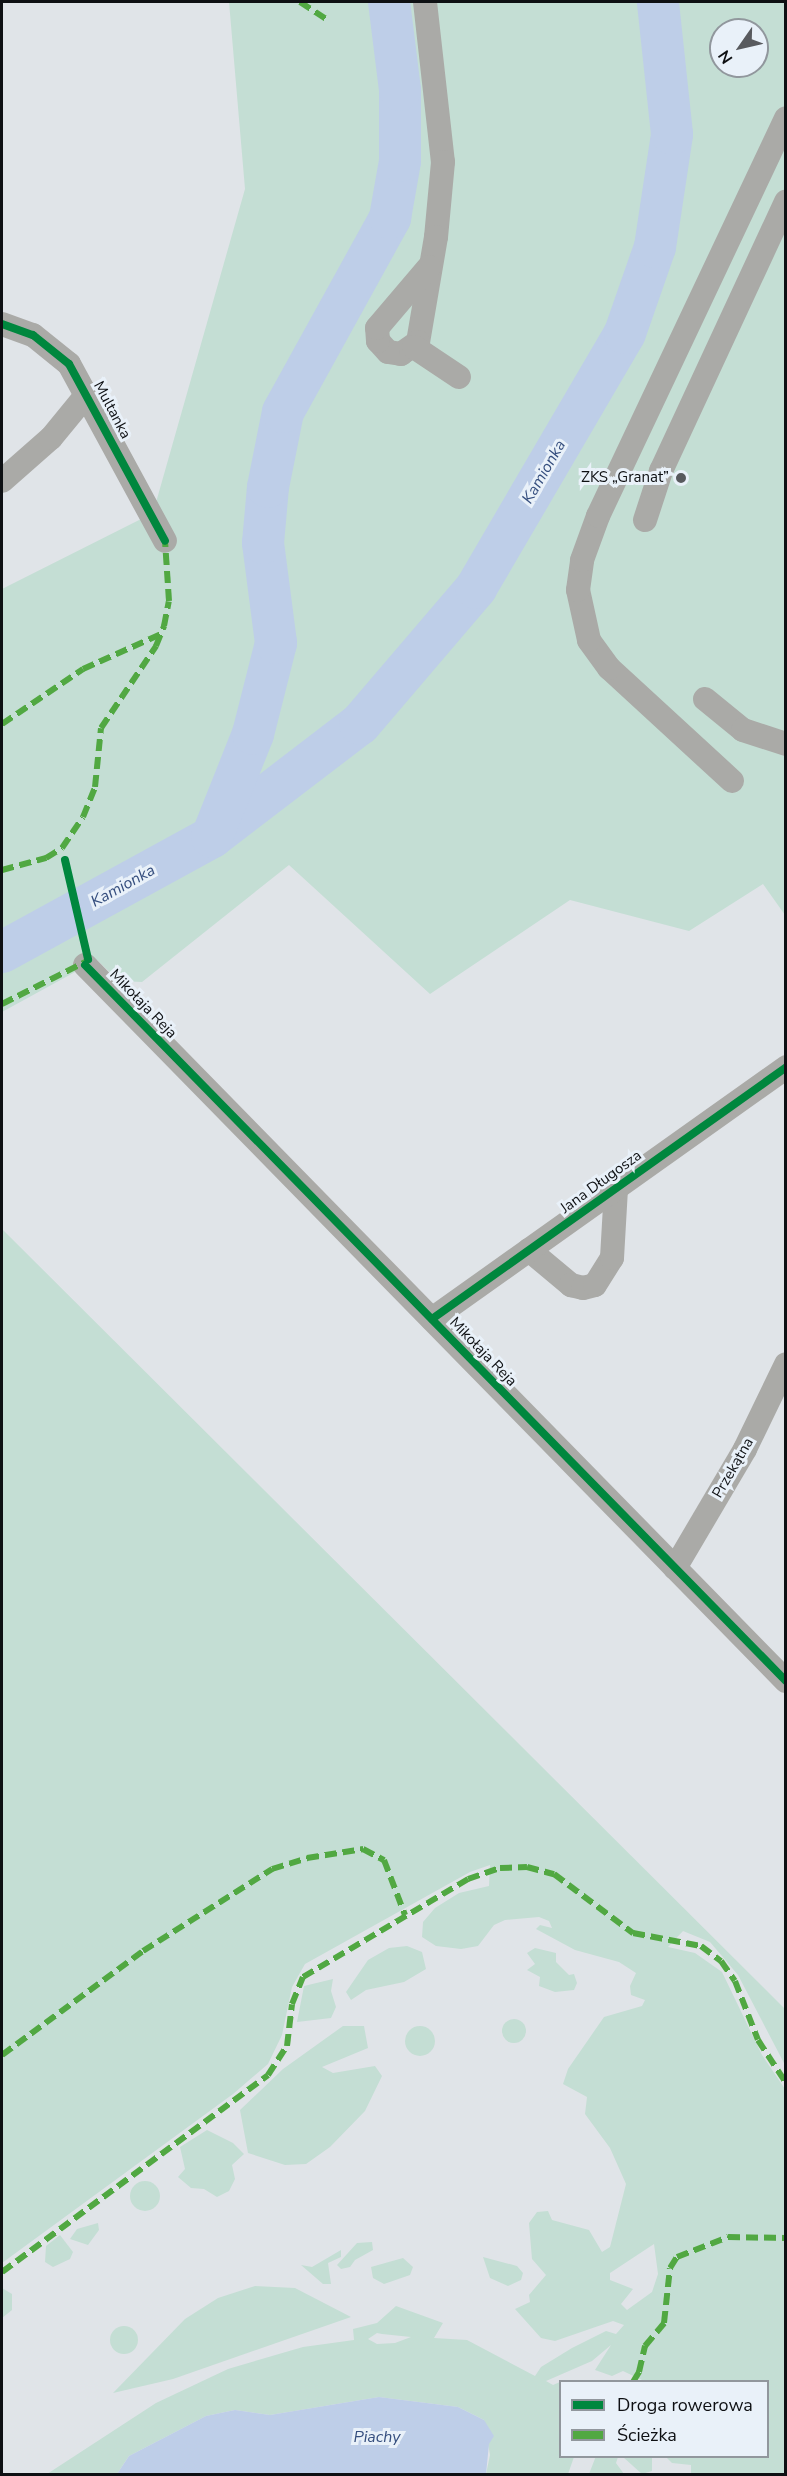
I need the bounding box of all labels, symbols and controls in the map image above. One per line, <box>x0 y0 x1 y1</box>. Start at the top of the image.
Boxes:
north arrow <box>709 18 769 78</box>
text: N <box>713 46 738 68</box>
street label: Multanka <box>89 378 135 442</box>
water label: Kamionka <box>518 437 570 507</box>
place label: ZKS „Granat” <box>581 469 669 487</box>
marker: ZKS „Granat” <box>674 471 688 485</box>
water label: Kamionka <box>88 861 158 911</box>
street label: Mikołaja Reja <box>106 966 180 1042</box>
street label: Jana Długosza <box>557 1146 645 1218</box>
street label: Mikołaja Reja <box>446 1314 520 1390</box>
street label: Przekątna <box>709 1435 757 1501</box>
legend <box>559 2380 769 2458</box>
text: Droga rowerowa <box>617 2393 753 2417</box>
text: Ścieżka <box>617 2423 677 2447</box>
water label: Piachy <box>354 2427 400 2447</box>

